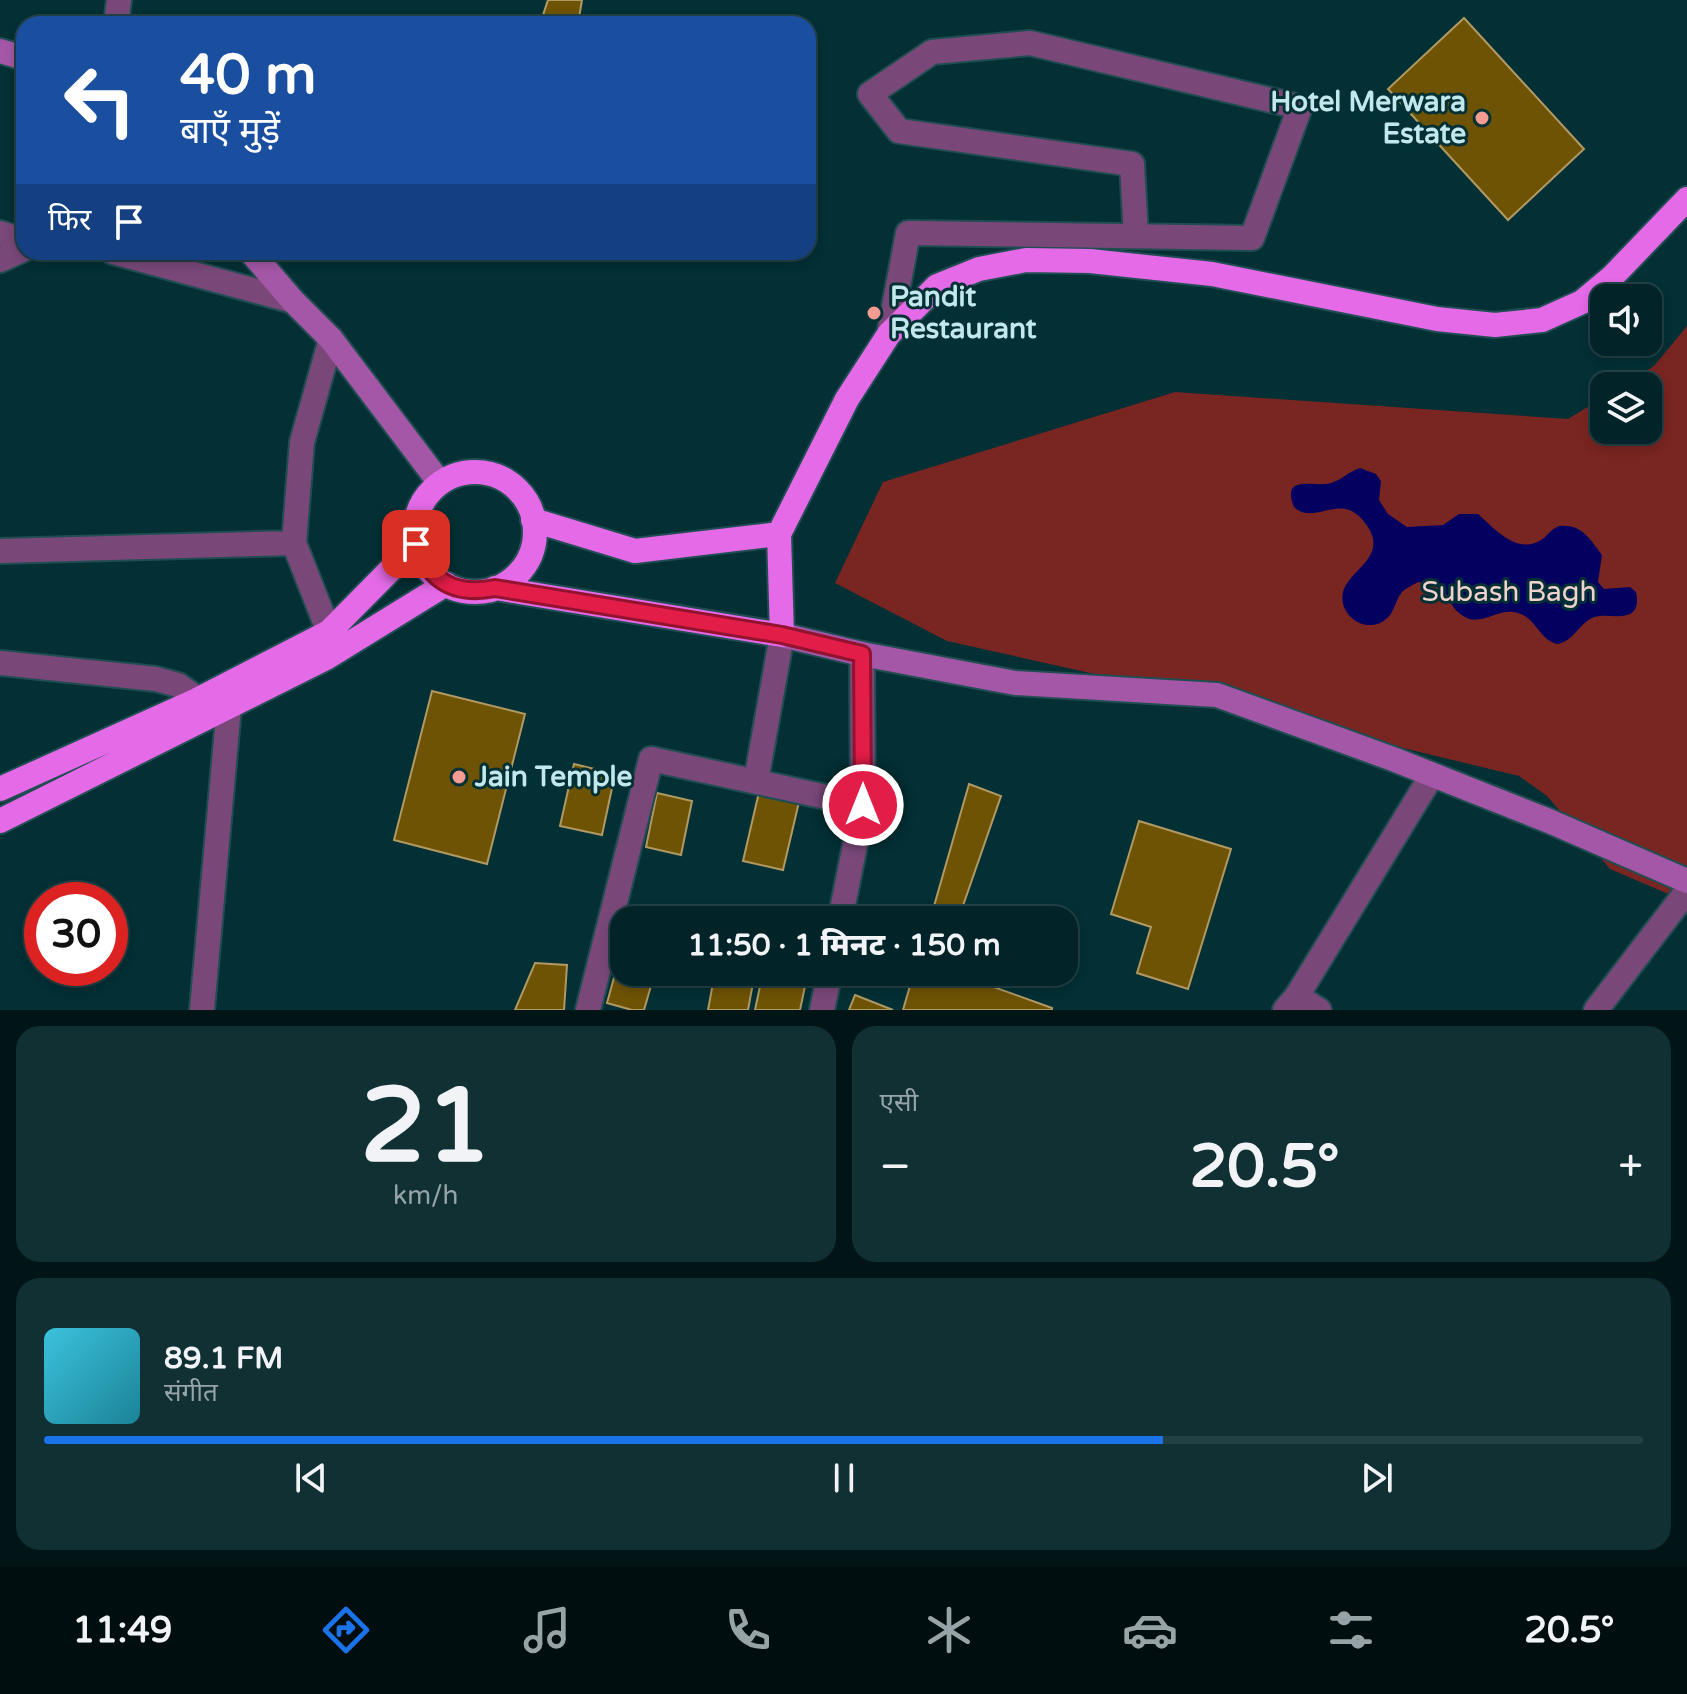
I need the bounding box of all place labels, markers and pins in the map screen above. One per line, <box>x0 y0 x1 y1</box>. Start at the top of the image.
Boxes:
place label: Hotel Merwara Estate <box>1270 85 1466 151</box>
marker: Hotel Merwara Estate <box>1473 109 1491 127</box>
place label: Pandit Restaurant <box>890 280 1037 346</box>
marker: Pandit Restaurant <box>865 304 883 322</box>
pin <box>382 510 450 578</box>
place label: Jain Temple <box>474 760 633 794</box>
marker: Jain Temple <box>450 768 468 786</box>

